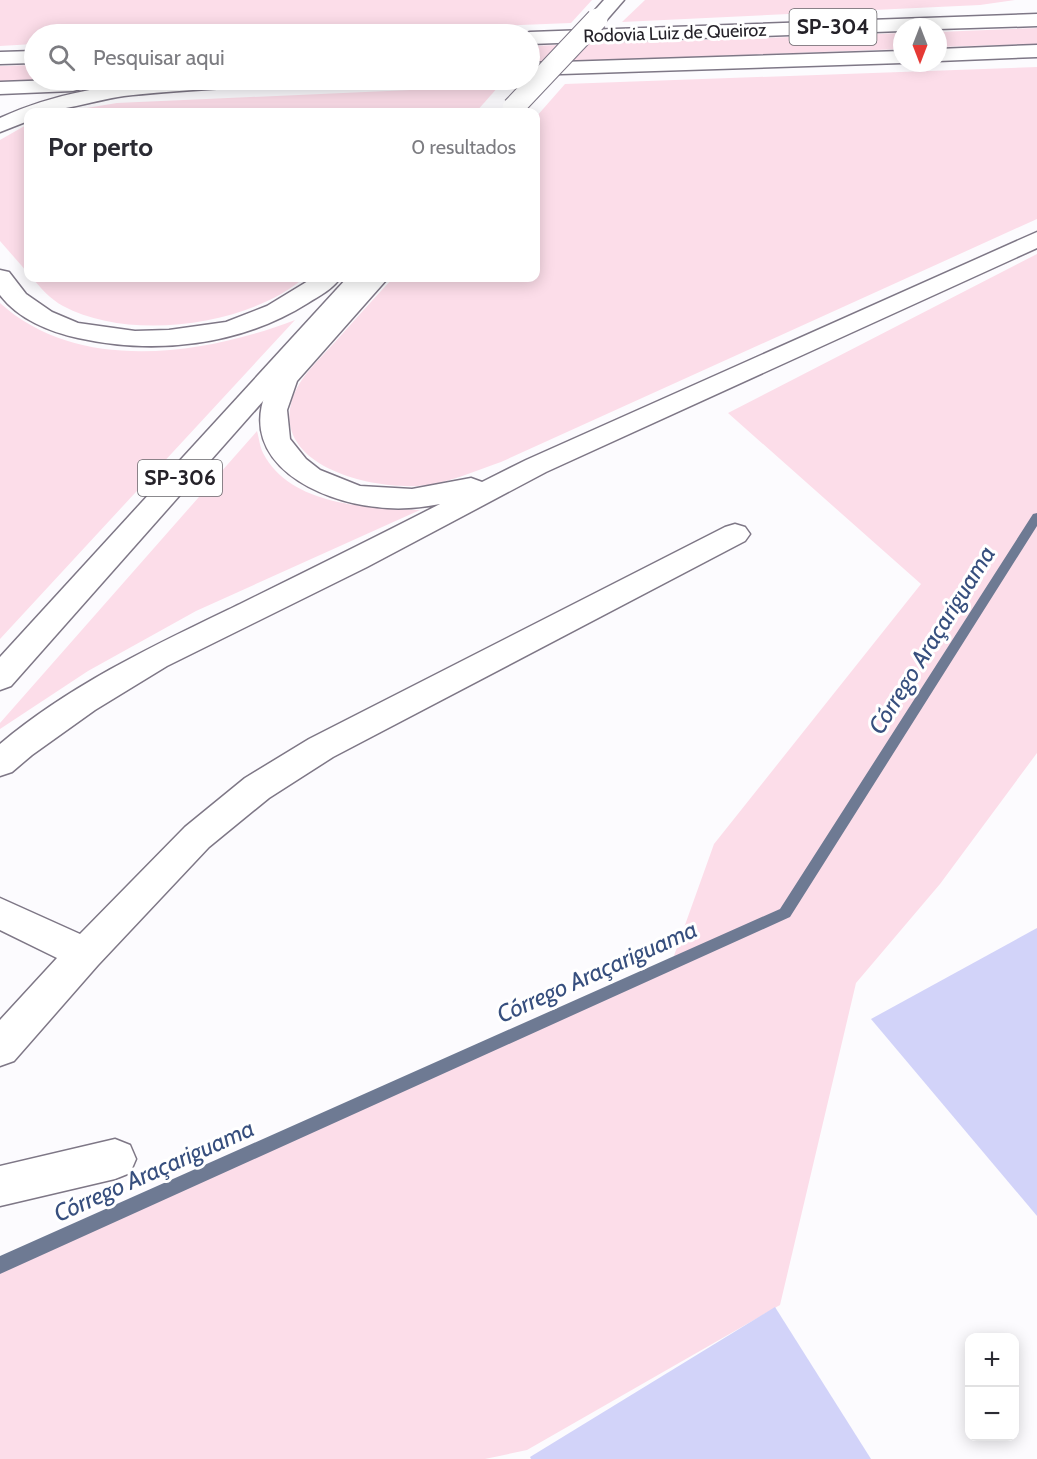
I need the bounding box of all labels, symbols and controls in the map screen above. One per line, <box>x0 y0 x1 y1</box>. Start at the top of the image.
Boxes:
road number: SP-304 <box>790 9 876 45</box>
north arrow <box>893 18 947 72</box>
street label: Rodovia Luiz de Queiroz <box>583 19 767 47</box>
search box <box>24 24 540 90</box>
icon: search <box>45 41 78 74</box>
text: Pesquisar aqui <box>93 44 225 71</box>
text: Por perto <box>48 131 153 163</box>
text: 0 resultados <box>411 135 516 159</box>
road number: SP-306 <box>138 460 222 496</box>
water label: Córrego Araçariguama <box>862 540 1001 739</box>
water label: Córrego Araçariguama <box>492 914 702 1029</box>
water label: Córrego Araçariguama <box>49 1113 259 1228</box>
map controls <box>965 1333 1019 1441</box>
button: + <box>965 1333 1019 1387</box>
button: − <box>965 1387 1019 1441</box>

